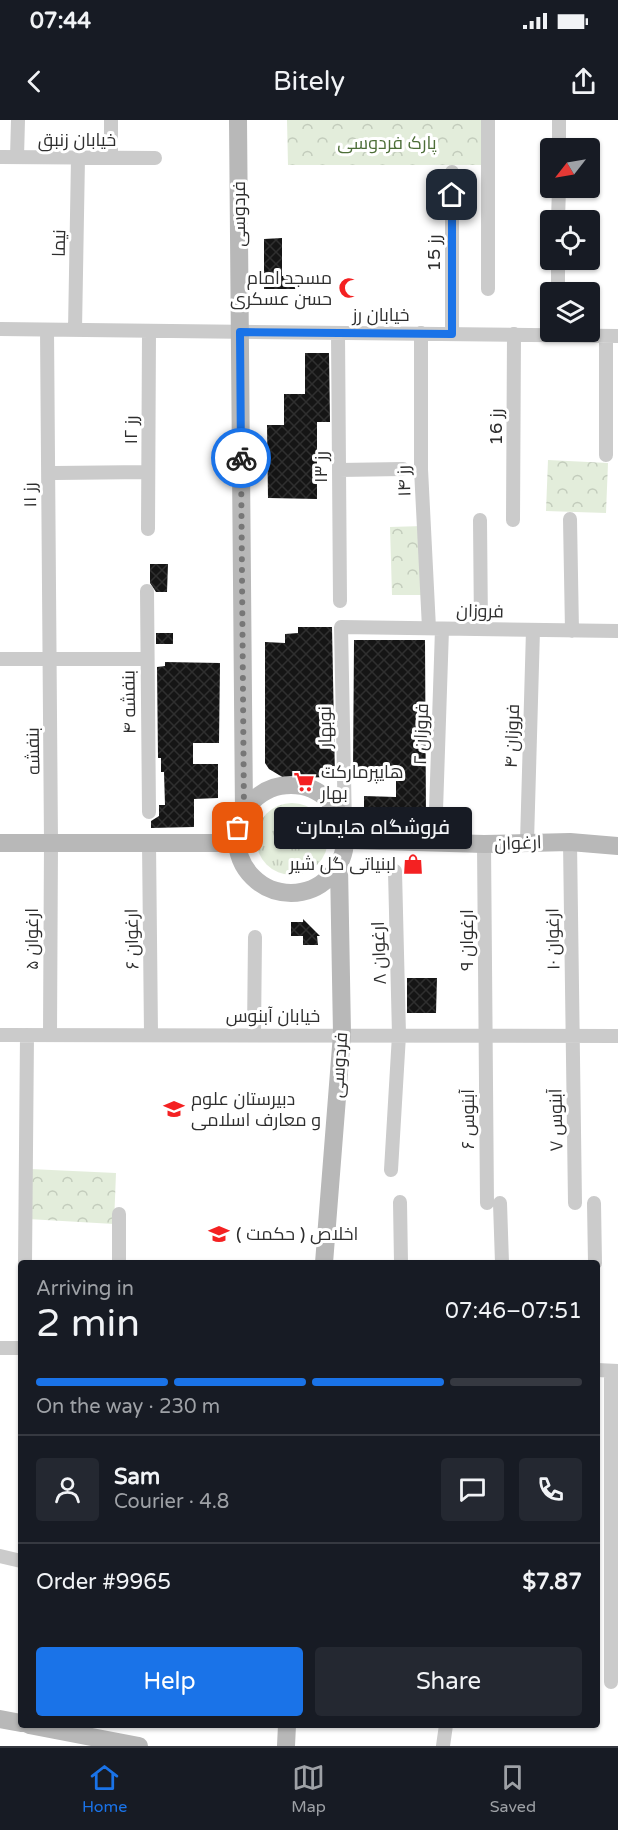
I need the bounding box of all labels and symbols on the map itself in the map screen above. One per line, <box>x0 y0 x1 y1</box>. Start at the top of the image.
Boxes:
street label: خیابان زنبق <box>38 129 116 152</box>
park label: پارک فردوسی <box>337 132 437 155</box>
north arrow <box>540 138 600 198</box>
pin <box>426 169 477 220</box>
street label: فردوسی <box>228 181 250 247</box>
street label: نیما <box>48 229 70 257</box>
street label: رز 15 <box>423 235 445 271</box>
place label: مسجد امام حسن عسکری <box>230 267 332 310</box>
mosque icon: مسجد امام حسن عسکری <box>337 276 361 300</box>
street label: خیابان رز <box>352 304 409 326</box>
street label: رز 16 <box>485 409 507 445</box>
street label: رز ۱۲ <box>120 415 142 445</box>
courier <box>211 428 271 488</box>
street label: رز ۱۳ <box>310 451 332 483</box>
street label: رز ۱۴ <box>392 465 416 497</box>
street label: رز ۱۱ <box>19 482 41 508</box>
street label: فروزان <box>456 600 504 622</box>
street label: بنفشه ۴ <box>117 670 141 734</box>
street label: فروزان ۲ <box>409 703 433 765</box>
street label: فروزان ۴ <box>500 703 524 769</box>
street label: نوبهار <box>314 706 336 749</box>
street label: بنفشه <box>22 727 44 775</box>
place label: هایپرمارکت بهار <box>320 761 404 804</box>
supermarket icon: هایپرمارکت بهار <box>292 770 316 794</box>
pin <box>212 802 263 853</box>
callout: فروشگاه هایمارت <box>274 807 472 849</box>
street label: ارغوان <box>494 831 542 855</box>
shop icon: لبنیاتی گل شیر <box>401 852 425 876</box>
place label: لبنیاتی گل شیر <box>288 853 396 875</box>
street label: ارغوان ۵ <box>21 908 43 970</box>
street label: ارغوان ۶ <box>120 908 144 970</box>
street label: ارغوان ۱۰ <box>541 908 565 970</box>
street label: ارغوان ۹ <box>456 909 478 971</box>
street label: ارغوان ۸ <box>367 921 391 985</box>
street label: خیابان آبنوس <box>226 1005 320 1027</box>
street label: فردوسی <box>326 1031 352 1099</box>
place label: دبیرستان علوم و معارف اسلامی <box>191 1088 321 1131</box>
street label: آبنوس ۷ <box>544 1088 568 1152</box>
street label: آبنوس ۶ <box>457 1089 479 1149</box>
school or university icon: دبیرستان علوم و معارف اسلامی <box>162 1097 186 1121</box>
school or university icon: اخلاص ( حکمت ) <box>207 1222 231 1246</box>
place label: اخلاص ( حکمت ) <box>236 1223 358 1245</box>

